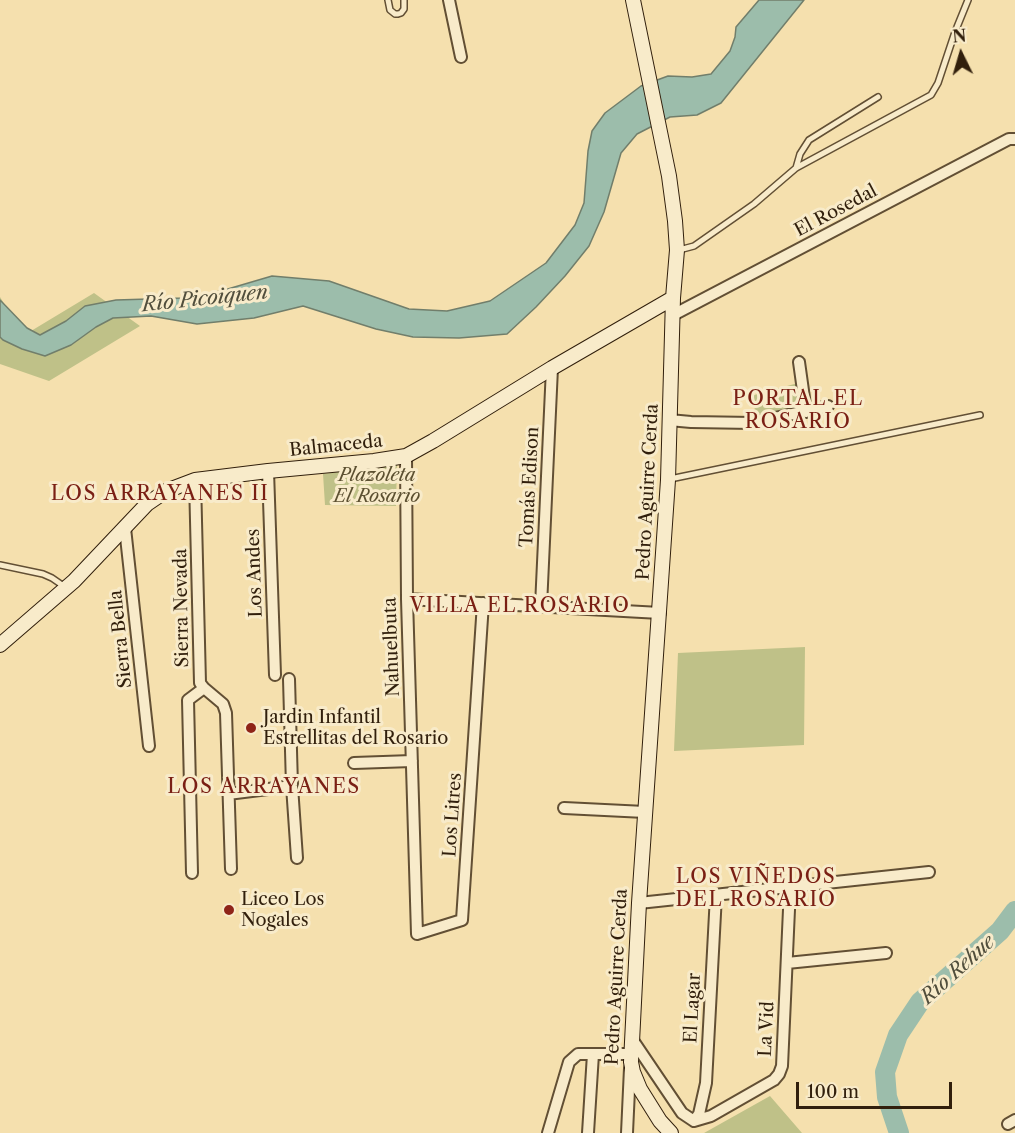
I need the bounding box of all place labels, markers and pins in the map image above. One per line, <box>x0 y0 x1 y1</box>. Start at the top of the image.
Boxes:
place label: Jardin Infantil Estrellitas del Rosario <box>263 707 448 750</box>
marker: Jardin Infantil Estrellitas del Rosario <box>244 721 258 735</box>
place label: Liceo Los Nogales <box>241 889 324 932</box>
marker: Liceo Los Nogales <box>222 903 236 917</box>

